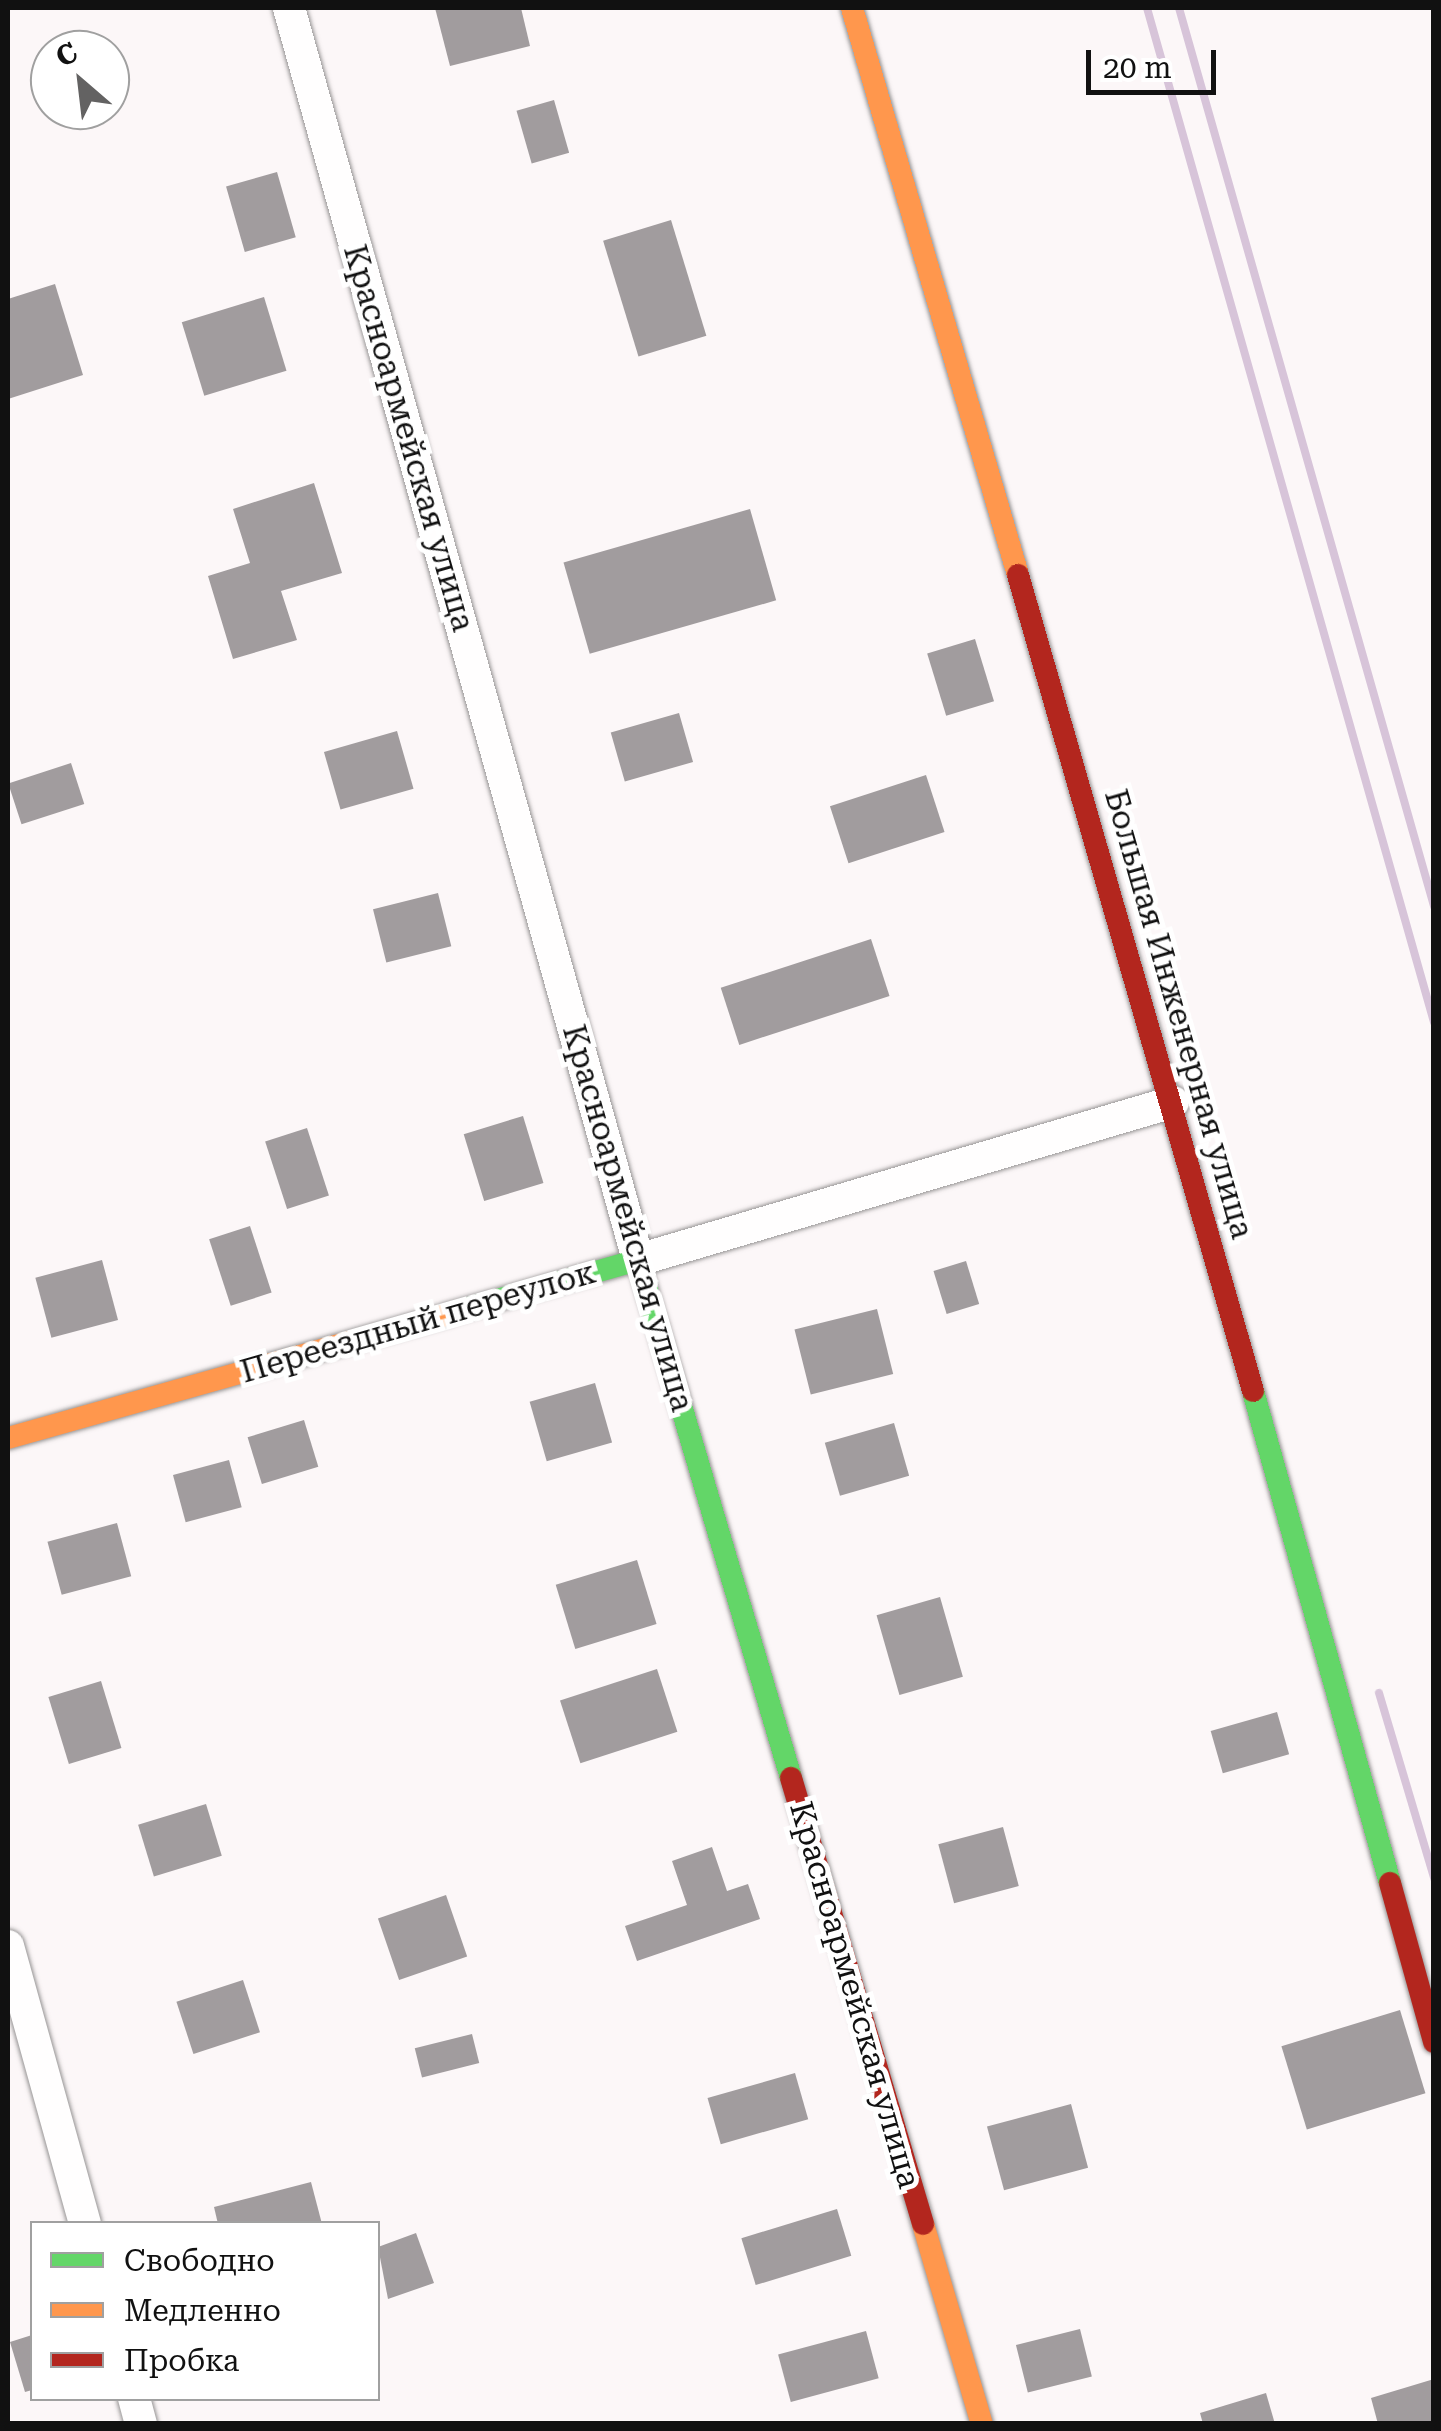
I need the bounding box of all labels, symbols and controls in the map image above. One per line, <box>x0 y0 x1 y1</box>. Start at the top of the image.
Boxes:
north arrow <box>30 30 130 130</box>
scale bar <box>1091 30 1221 92</box>
text: С <box>50 36 83 74</box>
text: 20 m <box>1103 50 1172 85</box>
street label: Красноармейская улица <box>335 240 483 636</box>
street label: Большая Инженерная улица <box>1096 785 1262 1243</box>
street label: Красноармейская улица <box>554 1020 702 1416</box>
street label: Переездный переулок <box>236 1253 600 1391</box>
street label: Красноармейская улица <box>781 1797 929 2193</box>
legend <box>30 2221 380 2401</box>
text: Свободно <box>124 2243 275 2278</box>
text: Медленно <box>124 2293 281 2328</box>
text: Пробка <box>124 2343 239 2378</box>

